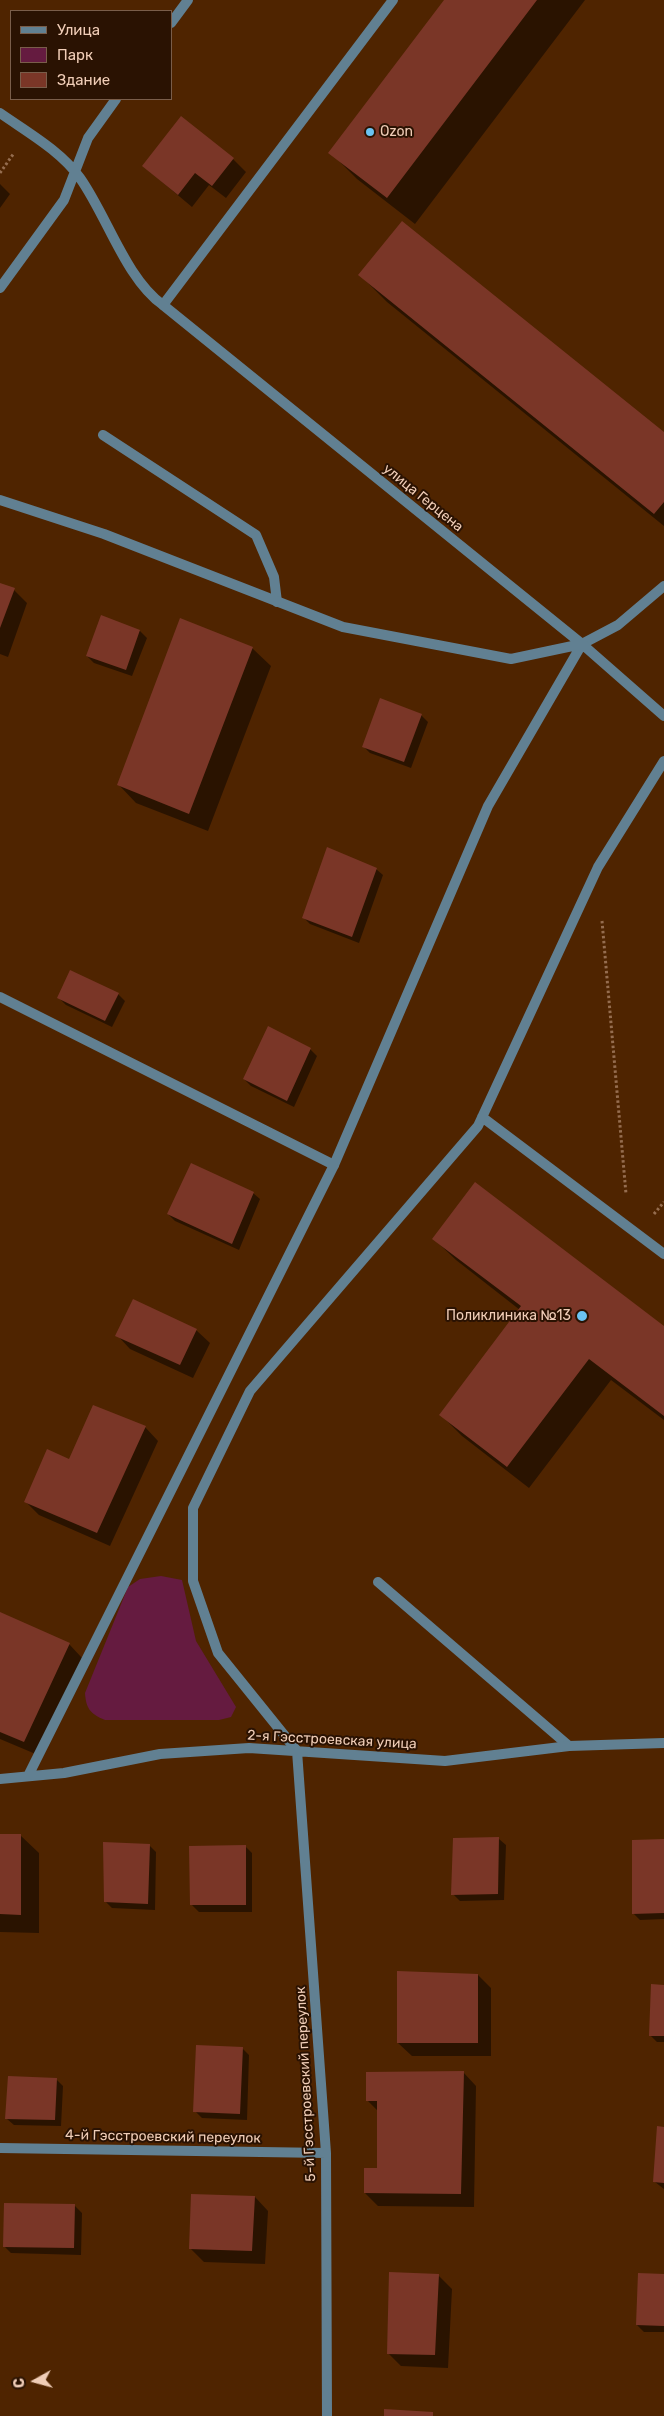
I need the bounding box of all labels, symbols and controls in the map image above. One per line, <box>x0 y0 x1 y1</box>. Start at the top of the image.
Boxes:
legend <box>10 10 172 100</box>
text: Улица <box>57 21 100 39</box>
text: Парк <box>57 46 93 64</box>
text: Здание <box>57 71 110 89</box>
place label: Ozon <box>380 124 413 140</box>
marker: Ozon <box>364 126 376 138</box>
street label: улица Герцена <box>380 461 466 535</box>
place label: Поликлиника №13 <box>446 1308 571 1324</box>
marker: Поликлиника №13 <box>575 1309 589 1323</box>
street label: 2-я Гэсстроевская улица <box>247 1727 417 1753</box>
street label: 5-й Гэсстроевский переулок <box>292 1986 320 2182</box>
street label: 4-й Гэсстроевский переулок <box>65 2127 261 2147</box>
north arrow <box>10 2356 60 2406</box>
text: С <box>11 2377 29 2389</box>

